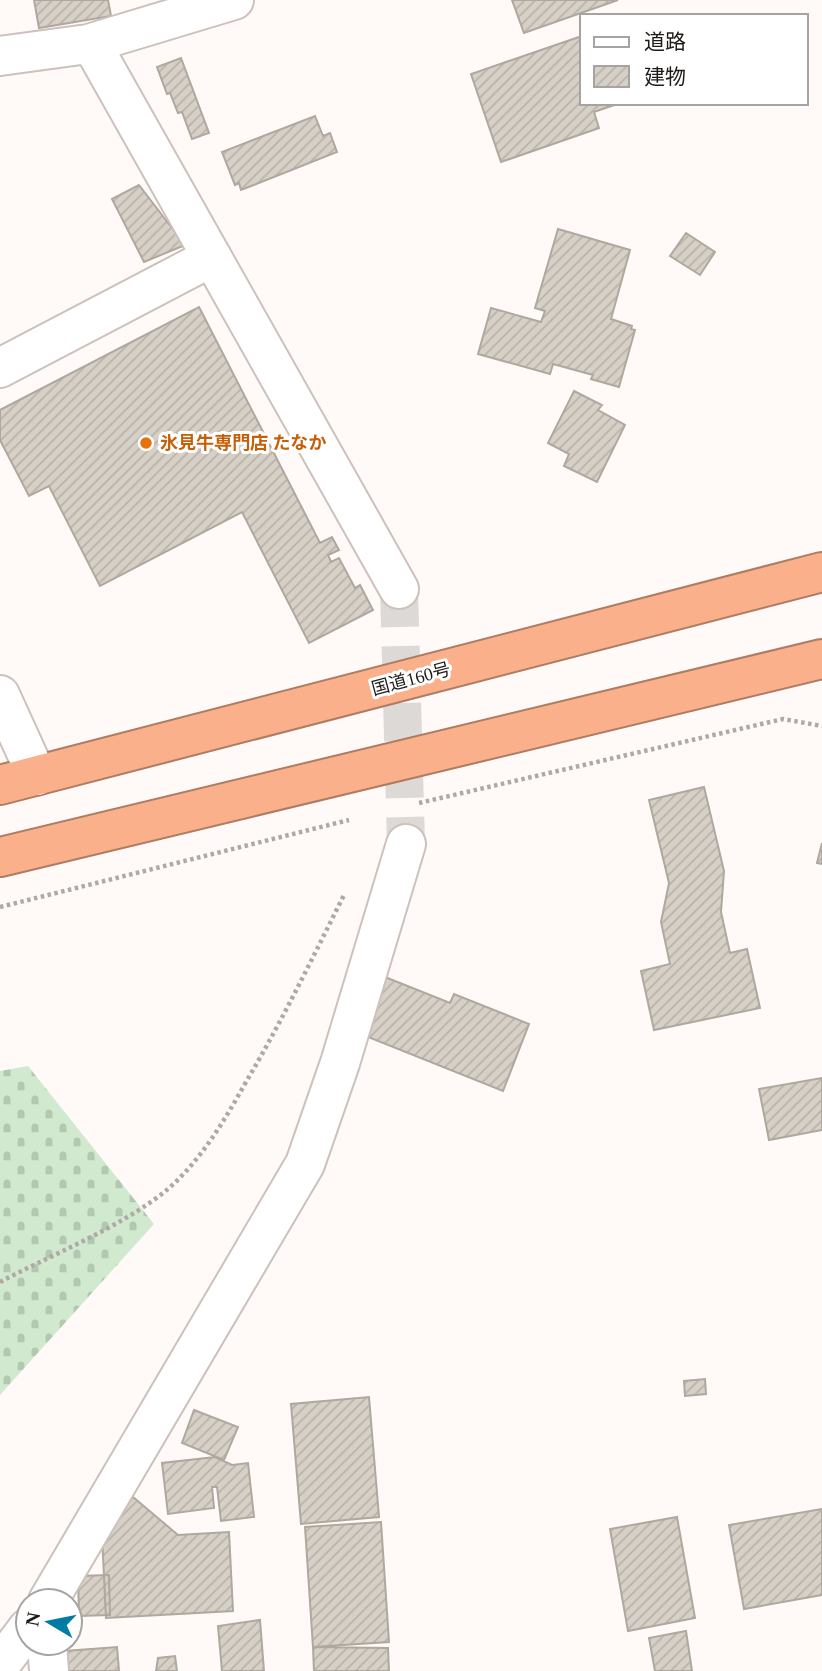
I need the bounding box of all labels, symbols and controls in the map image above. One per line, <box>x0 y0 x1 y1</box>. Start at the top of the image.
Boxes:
legend <box>580 14 808 105</box>
text: 道路 <box>644 30 686 54</box>
text: 建物 <box>644 65 686 89</box>
place label: 氷見牛専門店 たなか <box>160 433 327 453</box>
marker: 氷見牛専門店 たなか <box>138 435 154 451</box>
street label: 国道160号 <box>369 659 453 699</box>
north arrow <box>14 1587 84 1657</box>
text: N <box>21 1610 44 1628</box>

